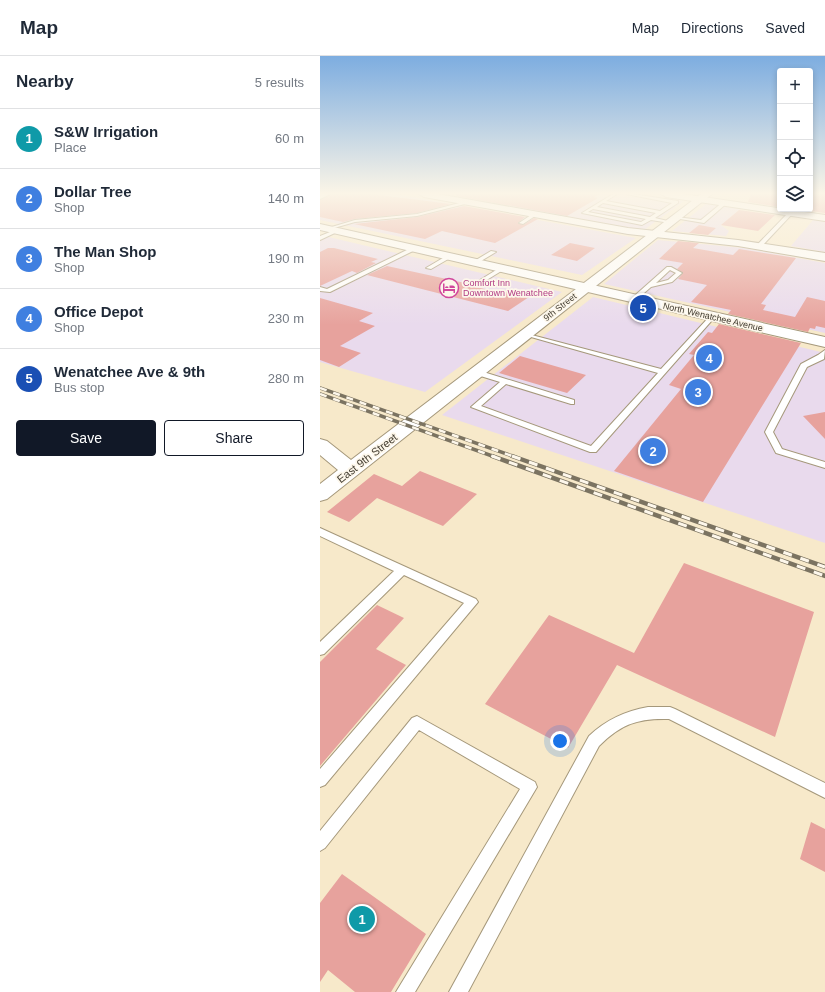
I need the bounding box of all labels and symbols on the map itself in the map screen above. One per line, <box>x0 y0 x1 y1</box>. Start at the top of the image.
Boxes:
hotel icon: Comfort Inn Downtown Wenatchee <box>438 277 460 299</box>
place label: Comfort Inn Downtown Wenatchee <box>463 278 553 298</box>
street label: 9th Street <box>542 291 579 323</box>
pin: 5 <box>630 293 656 323</box>
street label: North Wenatchee Avenue <box>662 301 764 333</box>
pin: 4 <box>696 343 722 373</box>
pin: 3 <box>685 377 711 407</box>
street label: East 9th Street <box>335 431 399 485</box>
pin: 2 <box>640 436 666 466</box>
your location <box>550 731 570 751</box>
pin: 1 <box>349 904 375 934</box>

